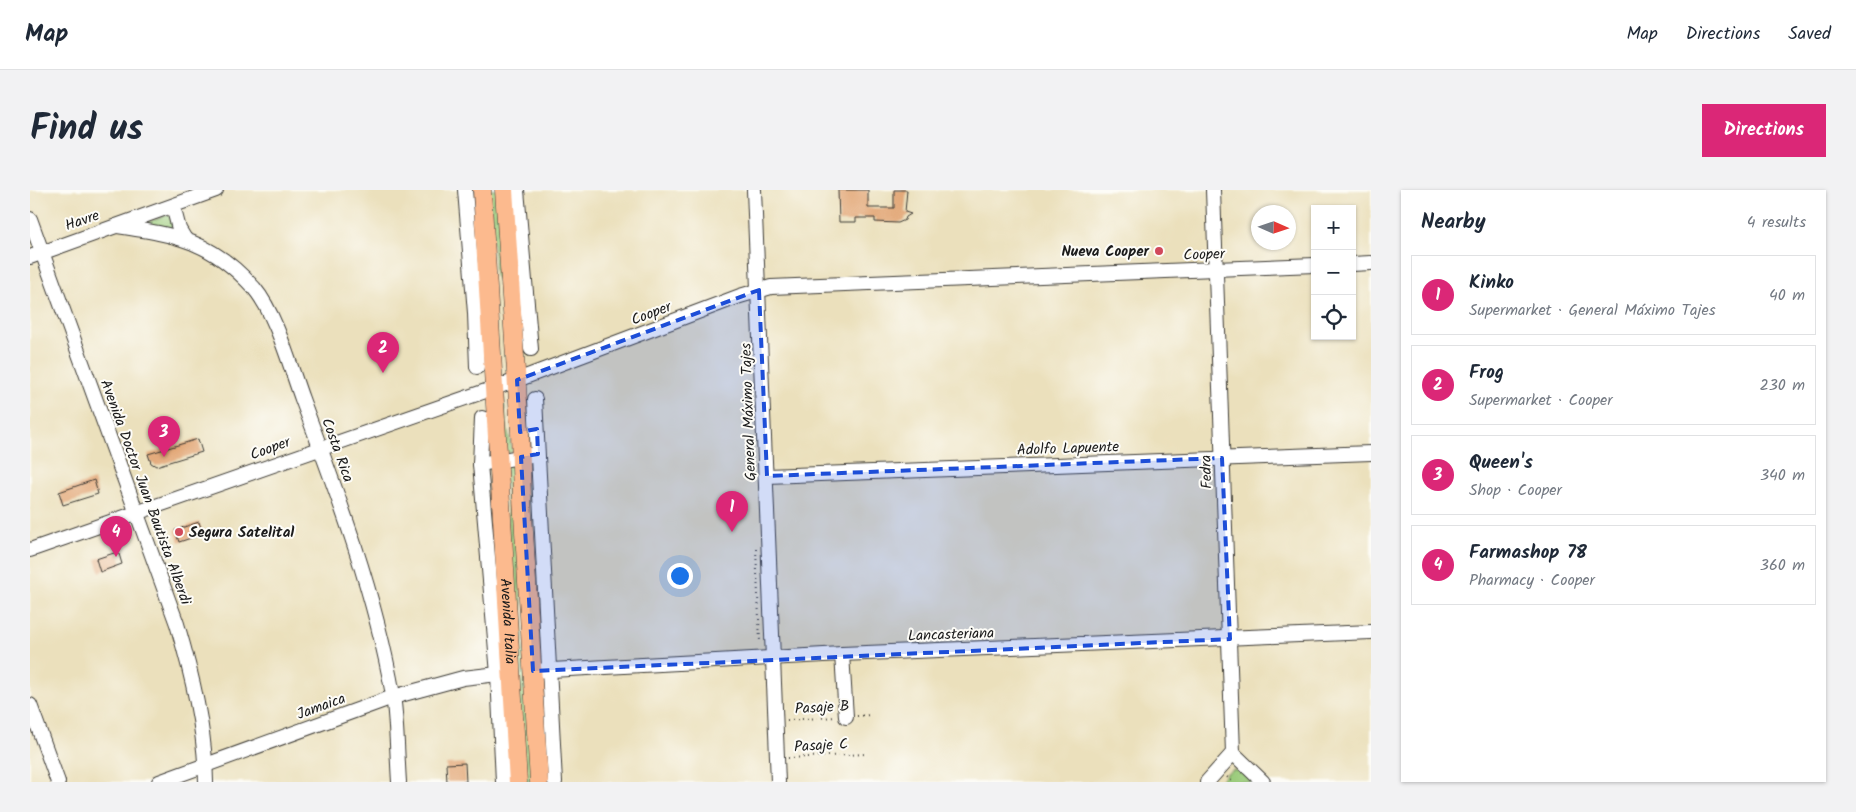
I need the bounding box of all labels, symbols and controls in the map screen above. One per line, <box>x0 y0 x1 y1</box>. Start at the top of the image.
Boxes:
text: Map <box>25 15 68 54</box>
text: Map <box>1626 20 1658 49</box>
text: Directions <box>1686 20 1760 49</box>
text: Saved <box>1788 20 1831 49</box>
text: Find us <box>30 102 143 158</box>
button: Directions <box>1702 104 1826 157</box>
street label: Havre <box>62 204 103 238</box>
north arrow <box>1251 205 1296 250</box>
map controls <box>1311 205 1356 340</box>
button: + <box>1311 205 1356 250</box>
text: Nearby <box>1421 206 1486 239</box>
text: 4 results <box>1747 210 1806 235</box>
place label: Nueva Cooper <box>1061 240 1150 264</box>
street label: Cooper <box>1183 242 1226 268</box>
marker: Nueva Cooper <box>1153 245 1165 257</box>
button: − <box>1311 250 1356 295</box>
text: Kinko <box>1469 268 1514 298</box>
text: 1 <box>1436 283 1440 308</box>
text: 40 m <box>1769 283 1805 308</box>
street label: Cooper <box>628 295 676 333</box>
button: locate <box>1311 295 1356 340</box>
text: Supermarket · General Máximo Tajes <box>1469 298 1716 323</box>
pin: 2 <box>367 332 399 373</box>
street label: General Máximo Tajes <box>735 342 763 481</box>
text: Frog <box>1469 358 1504 388</box>
text: 2 <box>1433 373 1443 398</box>
text: 230 m <box>1759 373 1805 398</box>
street label: Avenida Doctor Juan Bautista Alberdi <box>93 376 198 610</box>
text: Supermarket · Cooper <box>1469 388 1613 413</box>
street label: Costa Rica <box>314 415 360 486</box>
pin: 3 <box>148 416 180 457</box>
street label: Cooper <box>247 430 295 467</box>
street label: Adolfo Lapuente <box>1016 435 1120 463</box>
text: Queen's <box>1469 448 1533 478</box>
street label: Fedra <box>1194 455 1220 489</box>
text: 3 <box>1434 463 1442 488</box>
text: 340 m <box>1760 463 1805 488</box>
text: Shop · Cooper <box>1469 478 1562 503</box>
pin: 1 <box>716 491 748 532</box>
pin: 4 <box>100 516 132 557</box>
place label: Segura Satelital <box>189 521 294 545</box>
marker: Segura Satelital <box>173 526 185 538</box>
text: Farmashop 78 <box>1469 538 1587 568</box>
text: 4 <box>1434 553 1442 578</box>
text: 360 m <box>1760 553 1805 578</box>
your location <box>667 563 693 589</box>
text: Pharmacy · Cooper <box>1469 568 1595 593</box>
street label: Avenida Italia <box>493 578 522 665</box>
street label: Lancasteriana <box>907 621 995 649</box>
street label: Jamaica <box>294 687 349 727</box>
street label: Pasaje B <box>794 695 850 721</box>
street label: Pasaje C <box>793 733 849 759</box>

